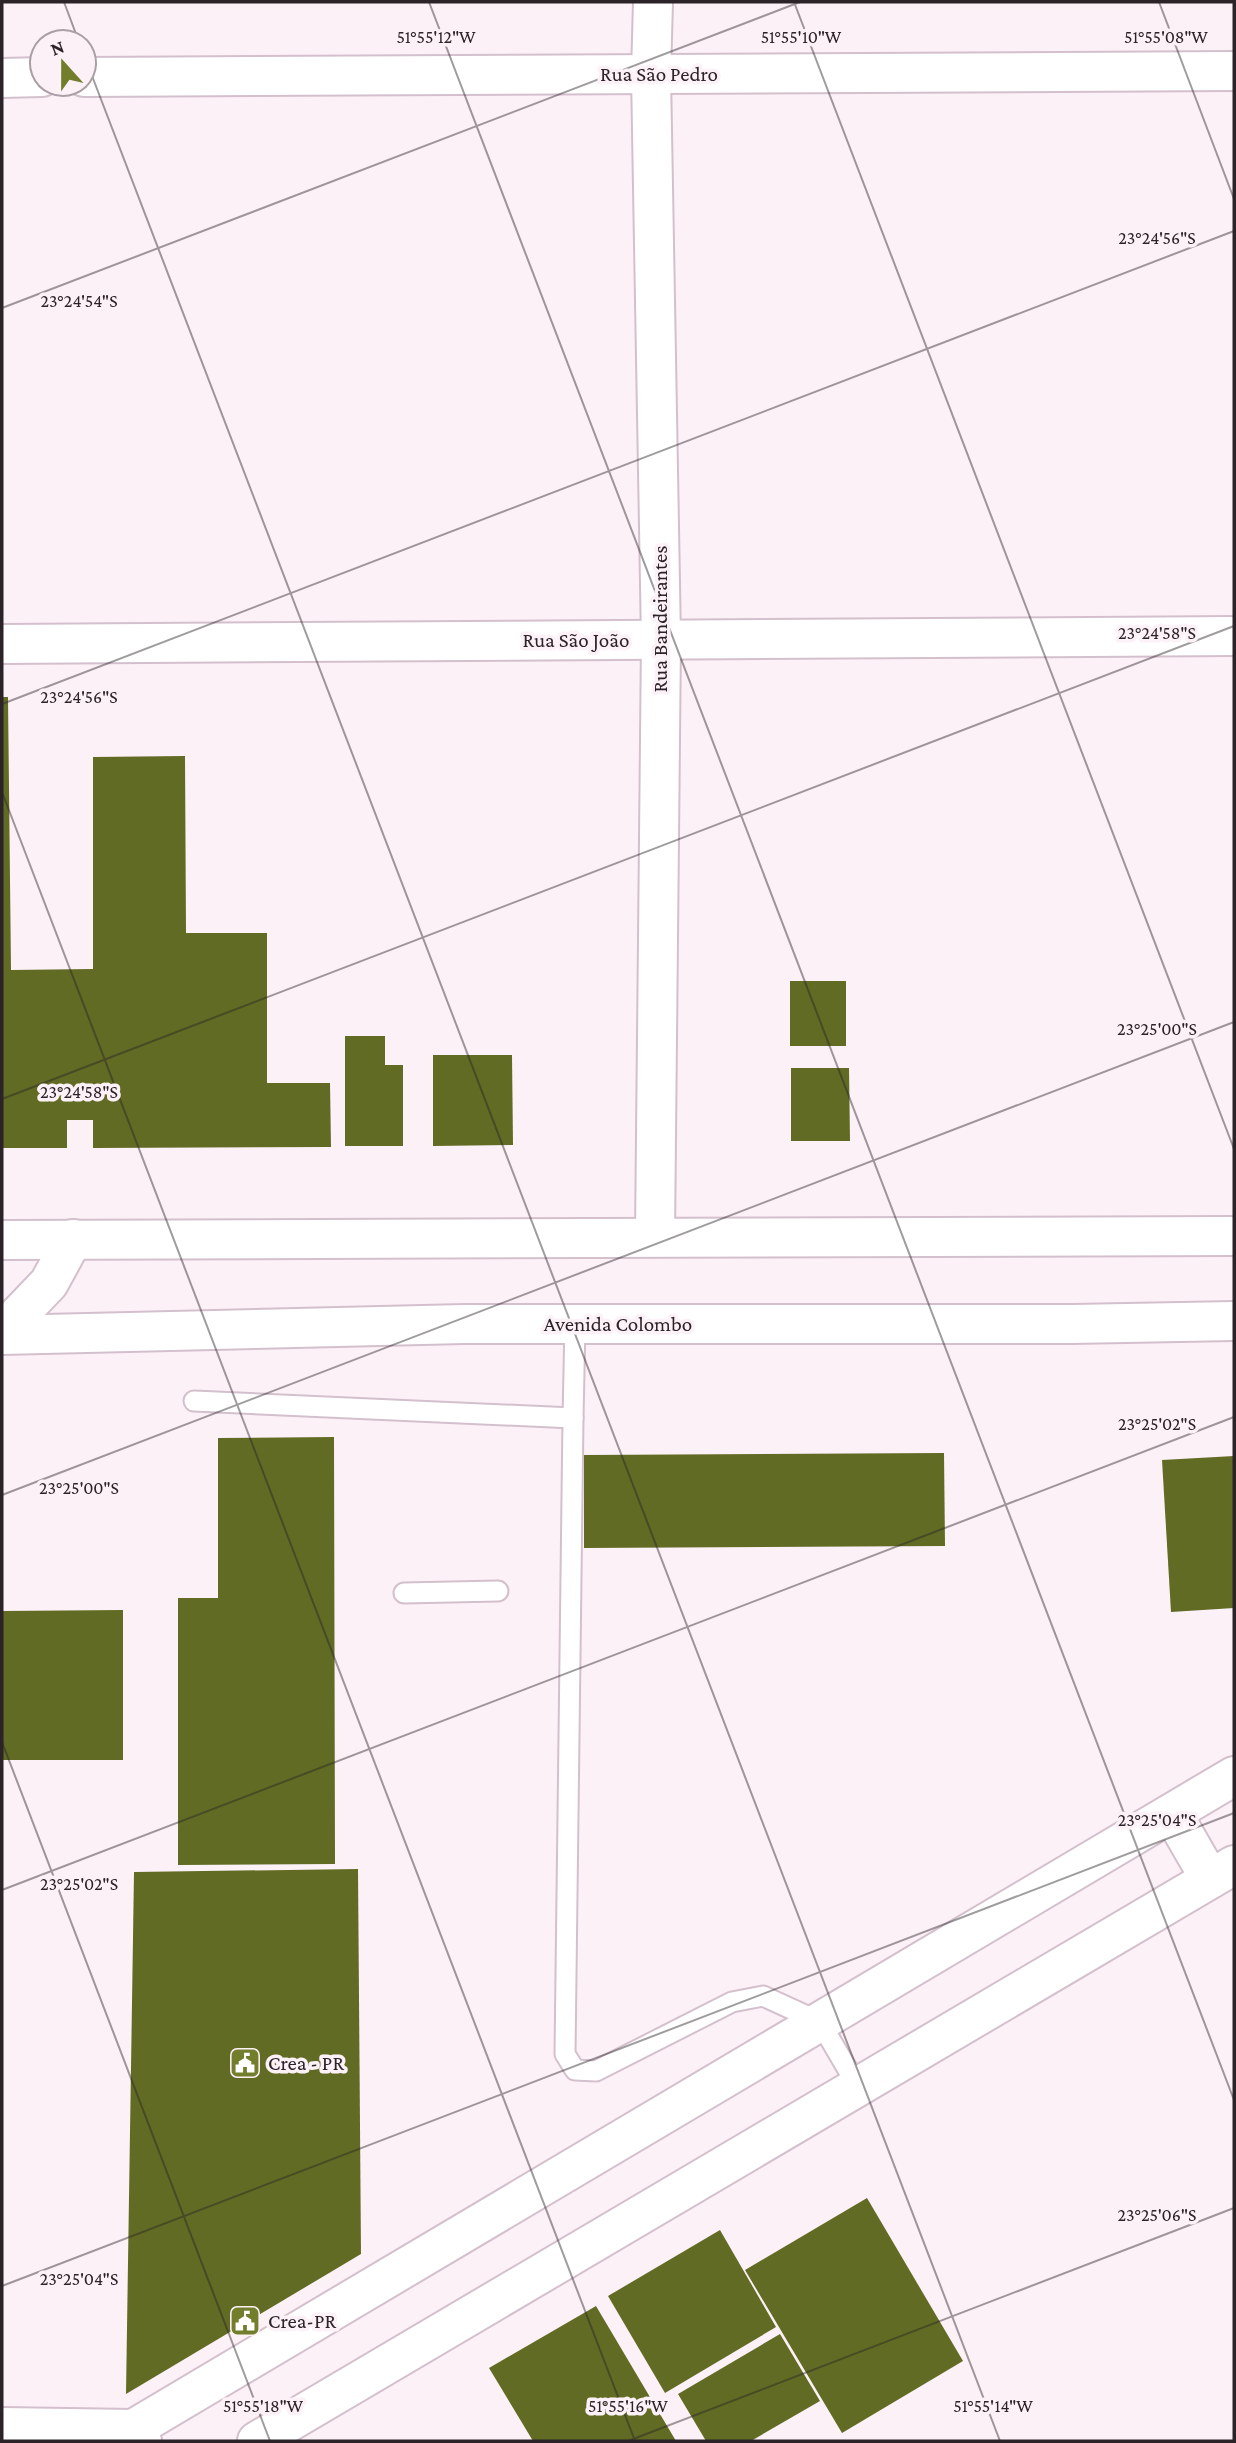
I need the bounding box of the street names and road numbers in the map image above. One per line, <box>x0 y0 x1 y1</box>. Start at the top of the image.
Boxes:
street label: Rua São Pedro <box>600 62 718 86</box>
street label: Rua Bandeirantes <box>648 546 672 692</box>
street label: Rua São João <box>523 628 629 652</box>
street label: Avenida Colombo <box>544 1312 692 1336</box>

